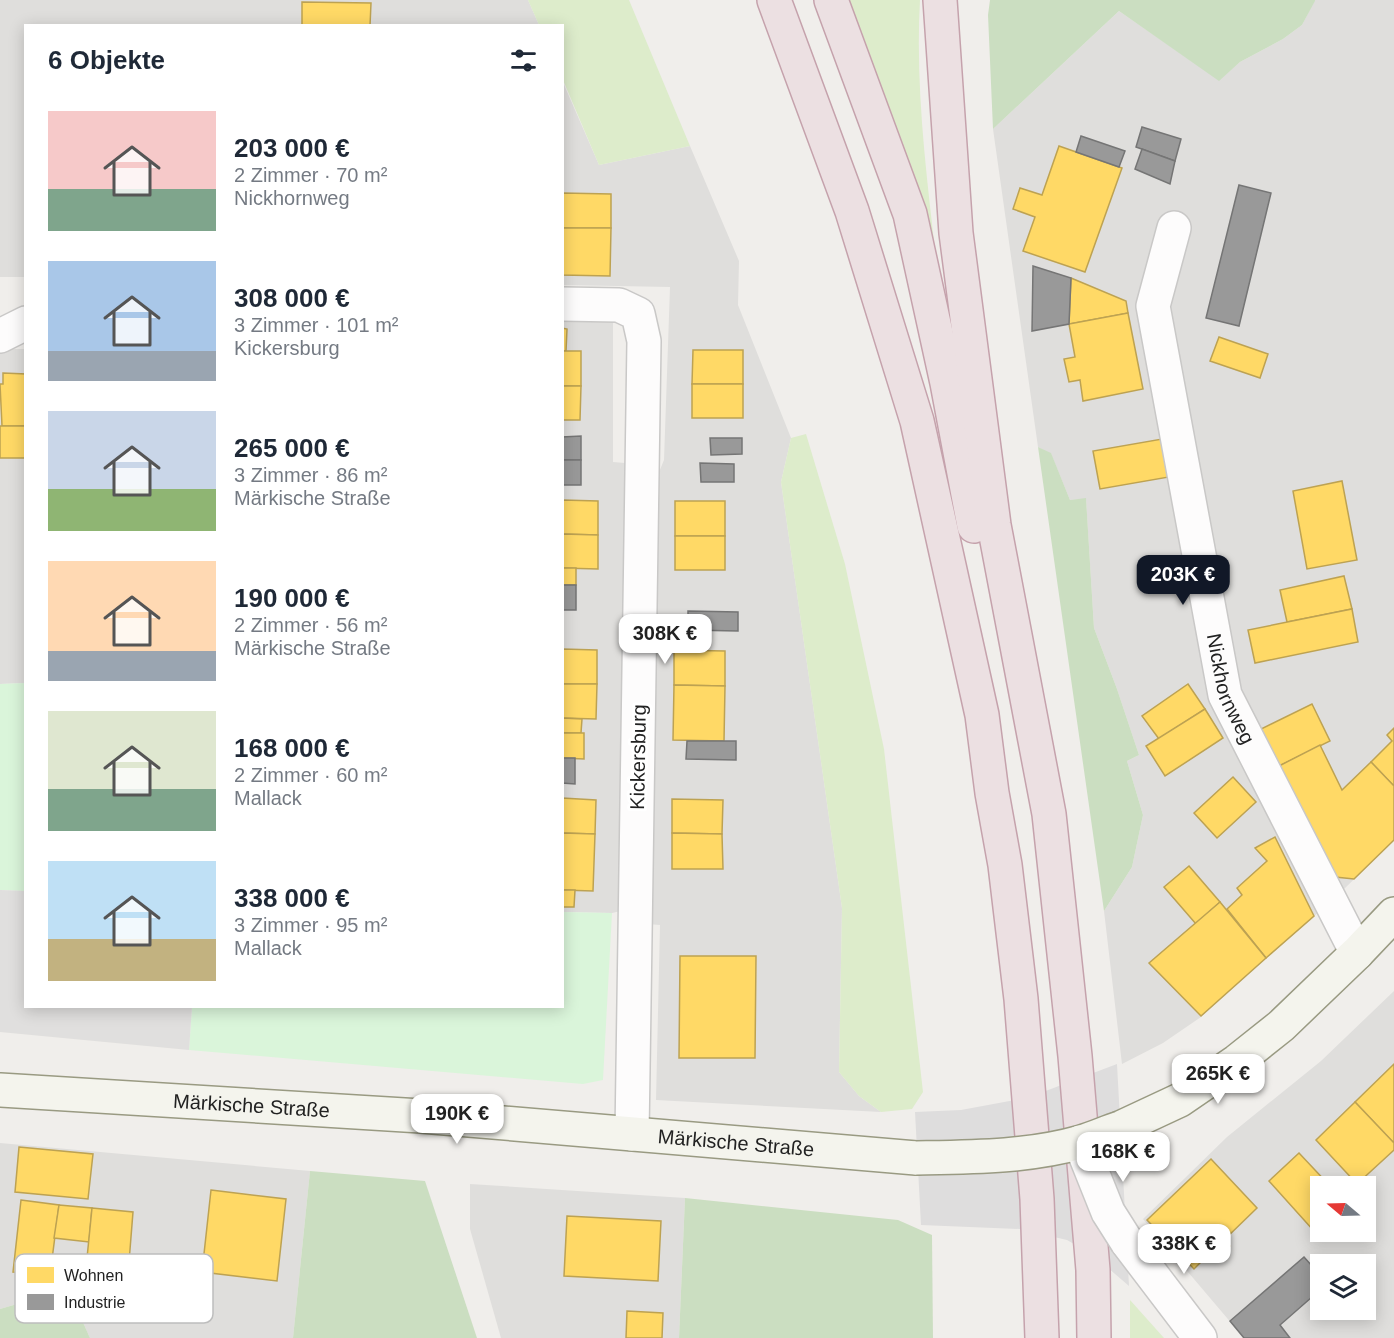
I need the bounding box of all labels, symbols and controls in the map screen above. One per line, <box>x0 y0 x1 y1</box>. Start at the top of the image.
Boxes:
icon: filters <box>507 44 540 77</box>
text: 6 Objekte <box>48 45 165 75</box>
text: 203 000 € <box>234 133 350 163</box>
icon: home <box>96 135 168 207</box>
text: 2 Zimmer · 70 m² <box>234 164 387 186</box>
text: Nickhornweg <box>234 187 350 209</box>
text: 308 000 € <box>234 283 350 313</box>
icon: home <box>96 285 168 357</box>
text: 3 Zimmer · 101 m² <box>234 314 398 336</box>
text: Kickersburg <box>234 337 340 359</box>
text: 265 000 € <box>234 433 350 463</box>
icon: home <box>96 435 168 507</box>
text: 3 Zimmer · 86 m² <box>234 464 387 486</box>
text: Märkische Straße <box>234 487 391 509</box>
pin: 203K € <box>1134 555 1232 606</box>
text: 203K € <box>1151 563 1215 585</box>
text: 190 000 € <box>234 583 350 613</box>
icon: home <box>96 585 168 657</box>
text: 2 Zimmer · 56 m² <box>234 614 387 636</box>
pin: 308K € <box>616 614 714 665</box>
text: 308K € <box>633 622 697 644</box>
street label: Nickhornweg <box>1203 632 1259 748</box>
text: Märkische Straße <box>234 637 391 659</box>
street label: Kickersburg <box>626 704 650 810</box>
text: 168 000 € <box>234 733 350 763</box>
icon: home <box>96 735 168 807</box>
text: 2 Zimmer · 60 m² <box>234 764 387 786</box>
text: Mallack <box>234 787 302 809</box>
text: 338 000 € <box>234 883 350 913</box>
icon: home <box>96 885 168 957</box>
text: 3 Zimmer · 95 m² <box>234 914 387 936</box>
text: Mallack <box>234 937 302 959</box>
pin: 265K € <box>1169 1054 1267 1105</box>
text: 265K € <box>1186 1062 1250 1084</box>
street label: Märkische Straße <box>173 1090 330 1121</box>
pin: 190K € <box>408 1094 506 1145</box>
text: 190K € <box>425 1102 489 1124</box>
street label: Märkische Straße <box>657 1125 815 1160</box>
pin: 168K € <box>1074 1132 1172 1183</box>
text: 168K € <box>1091 1140 1155 1162</box>
north arrow <box>1310 1176 1376 1242</box>
map controls <box>1310 1176 1376 1320</box>
pin: 338K € <box>1135 1224 1233 1275</box>
text: 338K € <box>1152 1232 1216 1254</box>
legend <box>15 1254 213 1323</box>
button: layers <box>1310 1254 1376 1320</box>
text: Wohnen <box>64 1267 123 1284</box>
text: Industrie <box>64 1294 125 1311</box>

